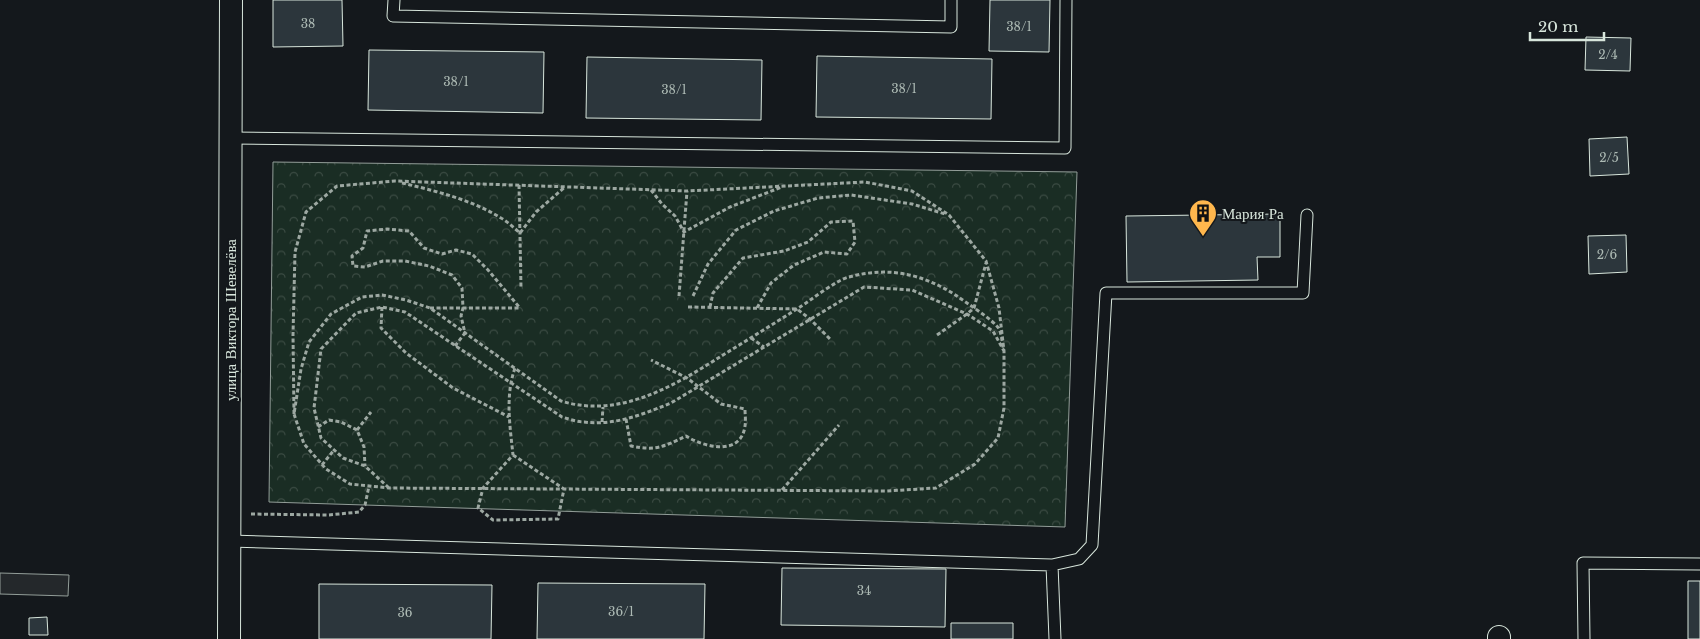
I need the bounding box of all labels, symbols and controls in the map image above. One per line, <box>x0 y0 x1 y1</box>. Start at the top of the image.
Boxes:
scale bar <box>1530 10 1604 42</box>
house number: 38 <box>301 16 315 31</box>
text: 20 m <box>1538 17 1578 36</box>
house number: 38/1 <box>1006 19 1032 34</box>
house number: 2/4 <box>1598 47 1618 62</box>
house number: 38/1 <box>443 74 469 89</box>
house number: 38/1 <box>891 81 917 96</box>
house number: 38/1 <box>661 82 687 97</box>
house number: 2/5 <box>1599 150 1619 165</box>
building icon: Мария Ра <box>1188 198 1218 237</box>
place label: Мария Ра <box>1222 204 1284 223</box>
street label: улица Виктора Шевелёва <box>221 239 240 401</box>
house number: 2/6 <box>1597 247 1618 262</box>
house number: 34 <box>857 583 871 598</box>
house number: 36/1 <box>608 604 634 619</box>
house number: 36 <box>397 605 413 620</box>

